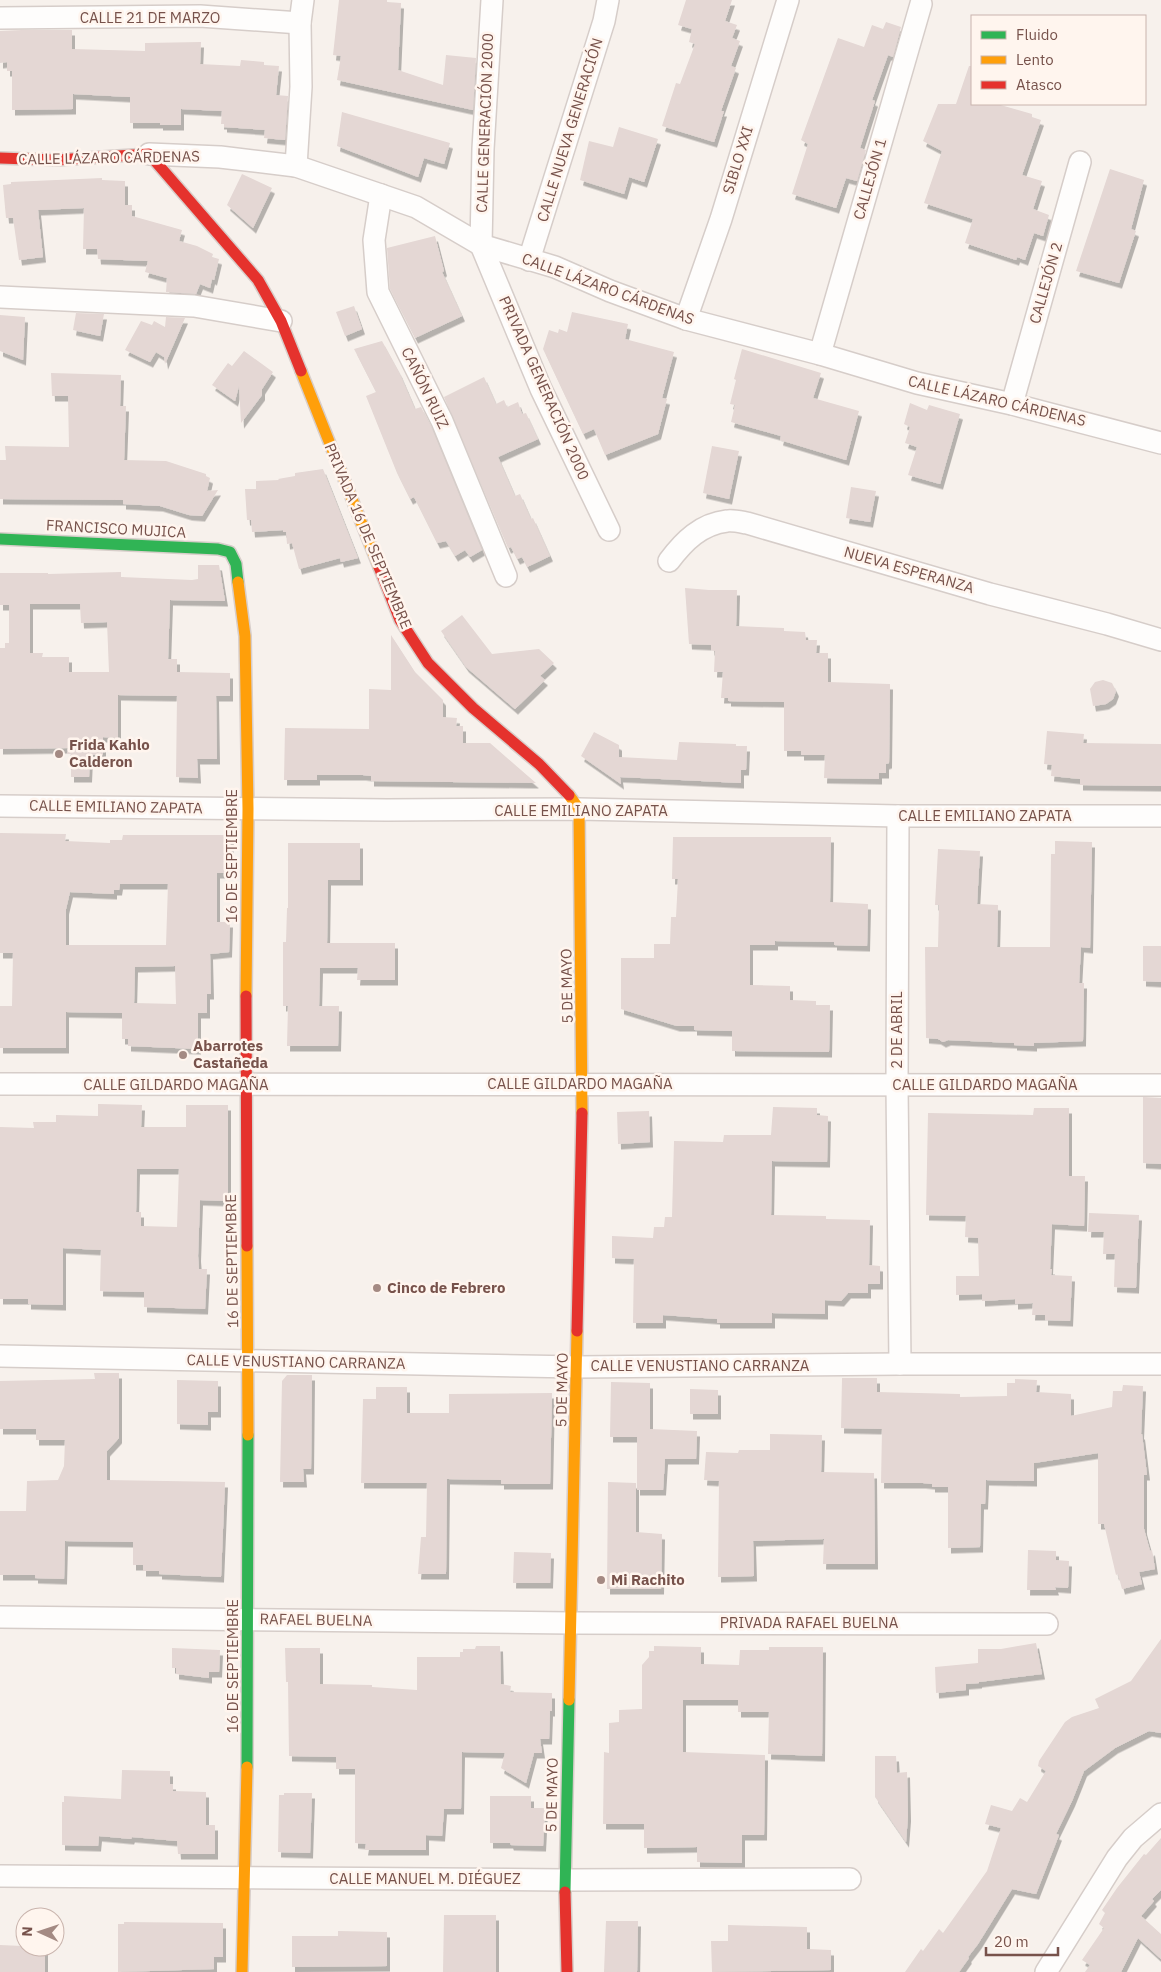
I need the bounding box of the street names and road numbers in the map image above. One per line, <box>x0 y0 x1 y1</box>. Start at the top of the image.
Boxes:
street label: CALLE 21 DE MARZO <box>80 8 220 27</box>
street label: CALLE GENERACIÓN 2000 <box>472 33 497 213</box>
street label: CALLE NUEVA GENERACIÓN <box>532 36 607 224</box>
street label: SIBLO XXI <box>718 124 757 196</box>
street label: CALLEJÓN 1 <box>849 136 890 222</box>
street label: CALLE LÁZARO CÁRDENAS <box>18 146 200 169</box>
street label: CALLEJÓN 2 <box>1025 240 1066 326</box>
street label: CALLE LÁZARO CÁRDENAS <box>519 249 697 329</box>
street label: PRIVADA GENERACIÓN 2000 <box>495 293 594 483</box>
street label: CAÑÓN RUIZ <box>397 344 454 432</box>
street label: CALLE LÁZARO CÁRDENAS <box>906 371 1088 430</box>
street label: PRIVADA 16 DE SEPTIEMBRE <box>321 440 416 632</box>
street label: FRANCISCO MUJICA <box>46 515 187 542</box>
street label: NUEVA ESPERANZA <box>842 542 977 597</box>
street label: 16 DE SEPTIEMBRE <box>222 789 241 923</box>
street label: CALLE EMILIANO ZAPATA <box>29 795 203 818</box>
street label: CALLE EMILIANO ZAPATA <box>494 801 668 820</box>
street label: CALLE EMILIANO ZAPATA <box>898 806 1072 825</box>
street label: 5 DE MAYO <box>556 948 577 1024</box>
street label: 2 DE ABRIL <box>887 991 906 1069</box>
street label: CALLE GILDARDO MAGAÑA <box>487 1074 673 1093</box>
street label: CALLE GILDARDO MAGAÑA <box>83 1075 269 1094</box>
street label: CALLE GILDARDO MAGAÑA <box>892 1075 1078 1094</box>
street label: 16 DE SEPTIEMBRE <box>221 1194 242 1328</box>
street label: CALLE VENUSTIANO CARRANZA <box>186 1350 406 1373</box>
street label: 5 DE MAYO <box>551 1352 572 1428</box>
street label: CALLE VENUSTIANO CARRANZA <box>591 1356 810 1375</box>
street label: 16 DE SEPTIEMBRE <box>223 1599 242 1733</box>
street label: RAFAEL BUELNA <box>259 1609 373 1630</box>
street label: PRIVADA RAFAEL BUELNA <box>720 1613 899 1632</box>
street label: 5 DE MAYO <box>541 1757 562 1833</box>
street label: CALLE MANUEL M. DIÉGUEZ <box>329 1869 521 1888</box>

